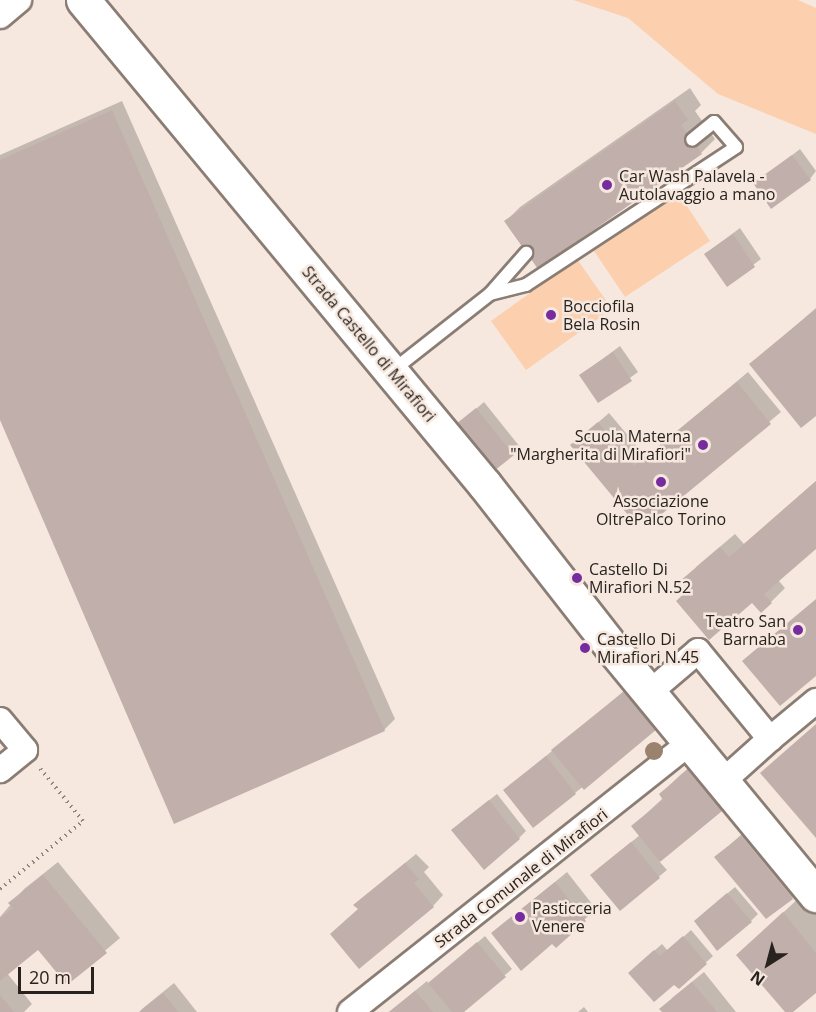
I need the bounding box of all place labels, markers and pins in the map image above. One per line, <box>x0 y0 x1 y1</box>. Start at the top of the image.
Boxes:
place label: Car Wash Palavela - Autolavaggio a mano <box>619 166 775 204</box>
marker: Car Wash Palavela - Autolavaggio a mano <box>600 178 614 192</box>
place label: Bocciofila Bela Rosin <box>563 296 640 334</box>
marker: Bocciofila Bela Rosin <box>544 308 558 322</box>
place label: Scuola Materna "Margherita di Mirafiori" <box>510 426 691 464</box>
marker: Scuola Materna "Margherita di Mirafiori" <box>696 438 710 452</box>
marker: Associazione OltrePalco Torino <box>654 475 668 489</box>
place label: Associazione OltrePalco Torino <box>596 491 726 529</box>
place label: Castello Di Mirafiori N.52 <box>589 559 691 597</box>
marker: Castello Di Mirafiori N.52 <box>570 571 584 585</box>
place label: Teatro San Barnaba <box>706 611 786 649</box>
marker: Teatro San Barnaba <box>791 623 805 637</box>
place label: Castello Di Mirafiori N.45 <box>597 629 699 667</box>
marker: Castello Di Mirafiori N.45 <box>578 641 592 655</box>
place label: Pasticceria Venere <box>532 898 612 936</box>
marker: Pasticceria Venere <box>513 910 527 924</box>

